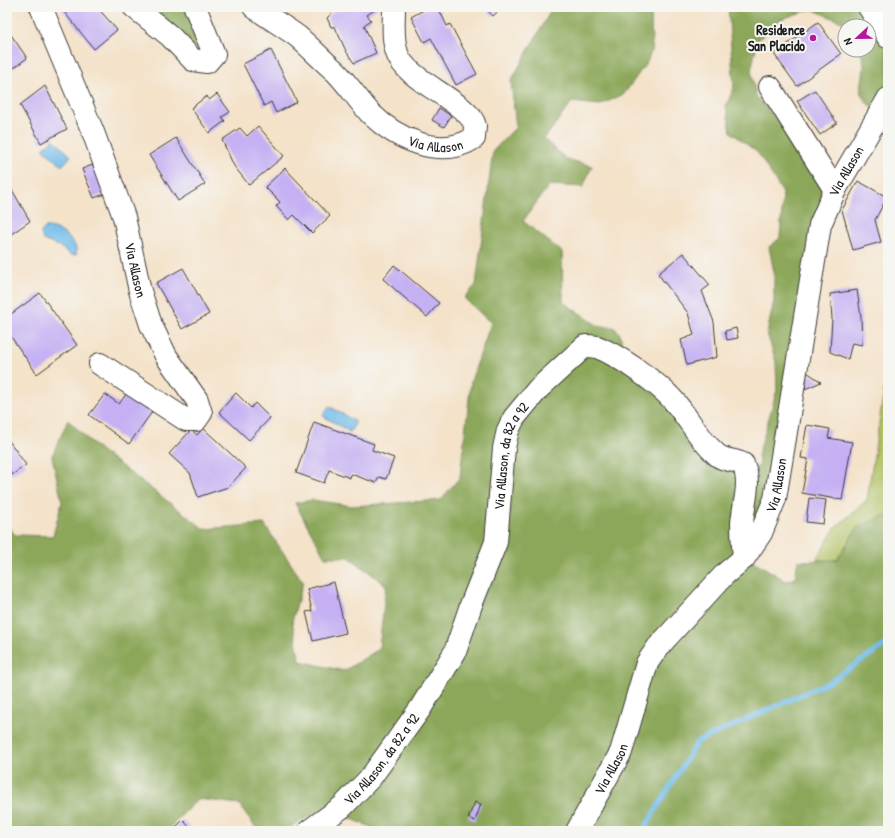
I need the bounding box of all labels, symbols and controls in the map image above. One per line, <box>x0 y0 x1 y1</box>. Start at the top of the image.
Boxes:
north arrow <box>837 18 877 58</box>
place label: Residence San Placido <box>748 20 805 55</box>
marker: Residence San Placido <box>808 33 818 43</box>
text: N <box>840 36 855 47</box>
street label: Via Allason <box>405 130 465 156</box>
street label: Via Allason <box>823 142 868 199</box>
street label: Via Allason <box>121 241 151 300</box>
street label: Via Allason, da 82 a 92 <box>489 397 533 511</box>
street label: Via Allason <box>760 457 791 516</box>
street label: Via Allason, da 82 a 92 <box>339 709 423 809</box>
street label: Via Allason <box>589 741 632 798</box>

